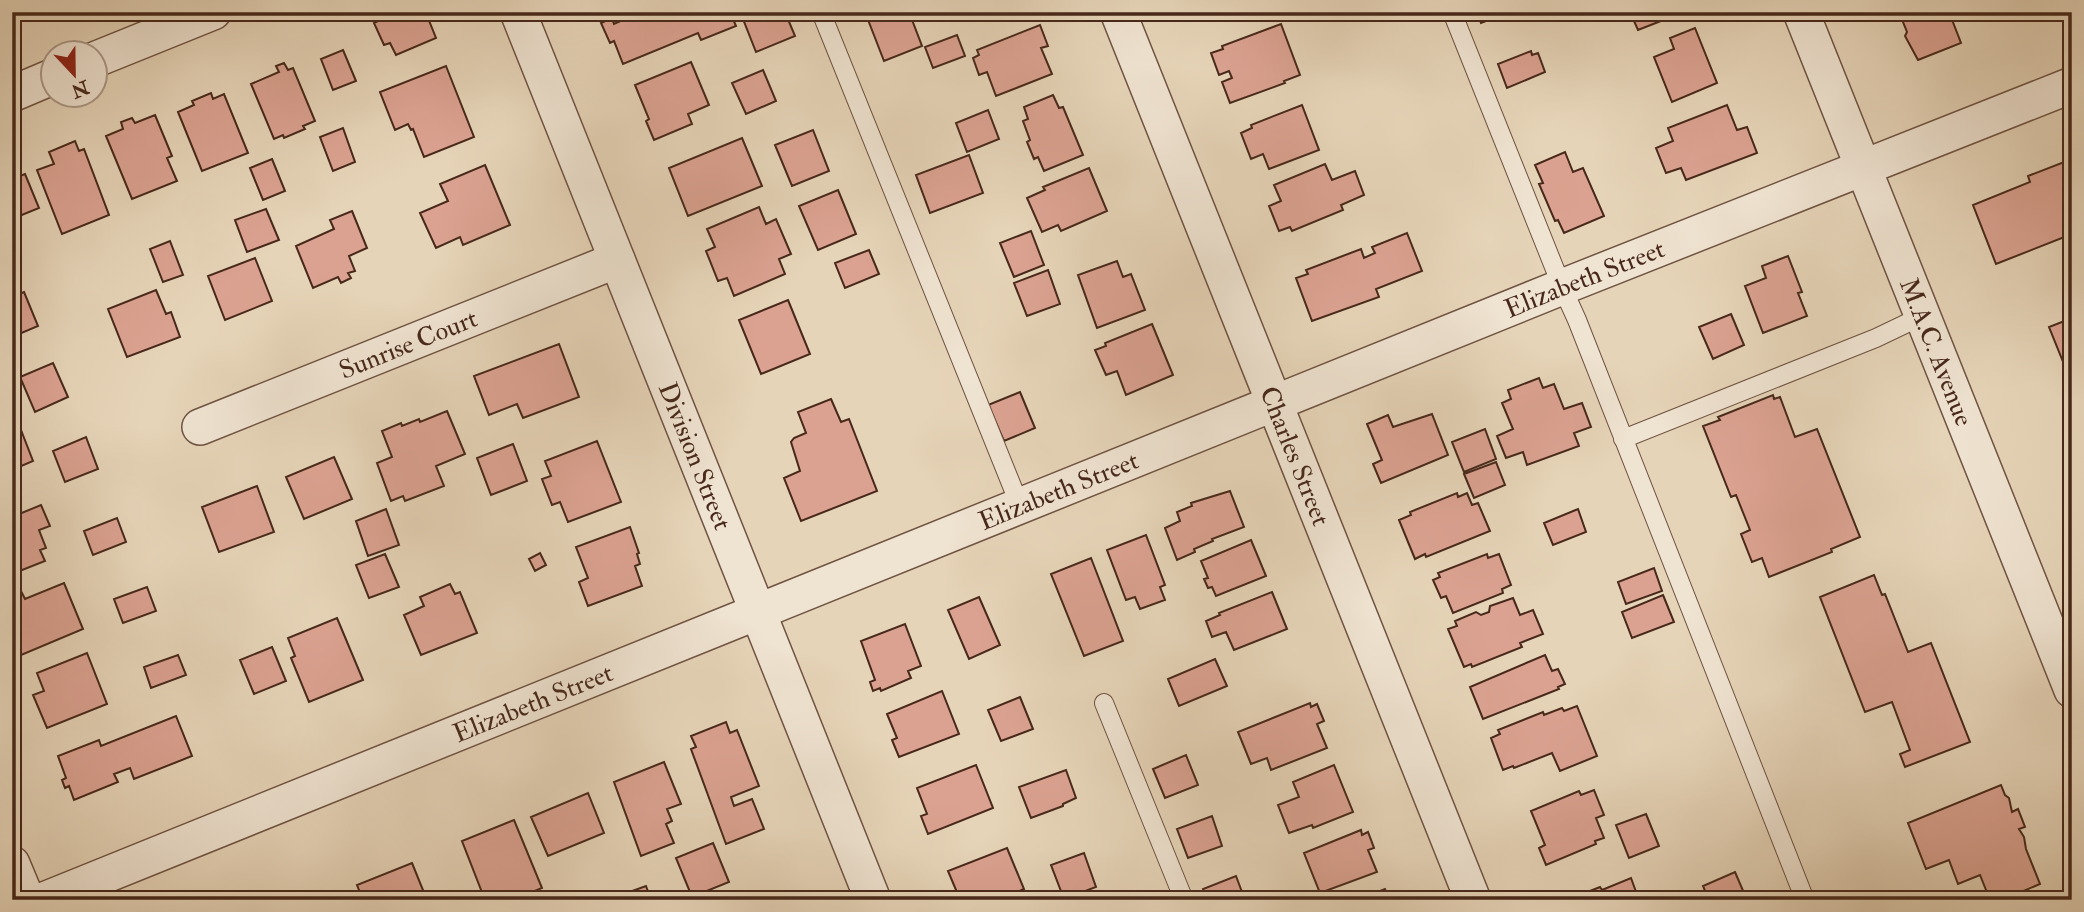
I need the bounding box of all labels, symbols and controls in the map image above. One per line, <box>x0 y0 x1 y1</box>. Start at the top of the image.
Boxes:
north arrow <box>38 38 108 108</box>
text: N <box>67 74 93 104</box>
street label: Elizabeth Street <box>1500 233 1669 326</box>
street label: M.A.C. Avenue <box>1892 274 1980 431</box>
street label: Sunrise Court <box>334 303 482 387</box>
street label: Division Street <box>651 378 738 535</box>
street label: Charles Street <box>1252 382 1337 531</box>
street label: Elizabeth Street <box>974 445 1143 538</box>
street label: Elizabeth Street <box>448 657 618 750</box>

